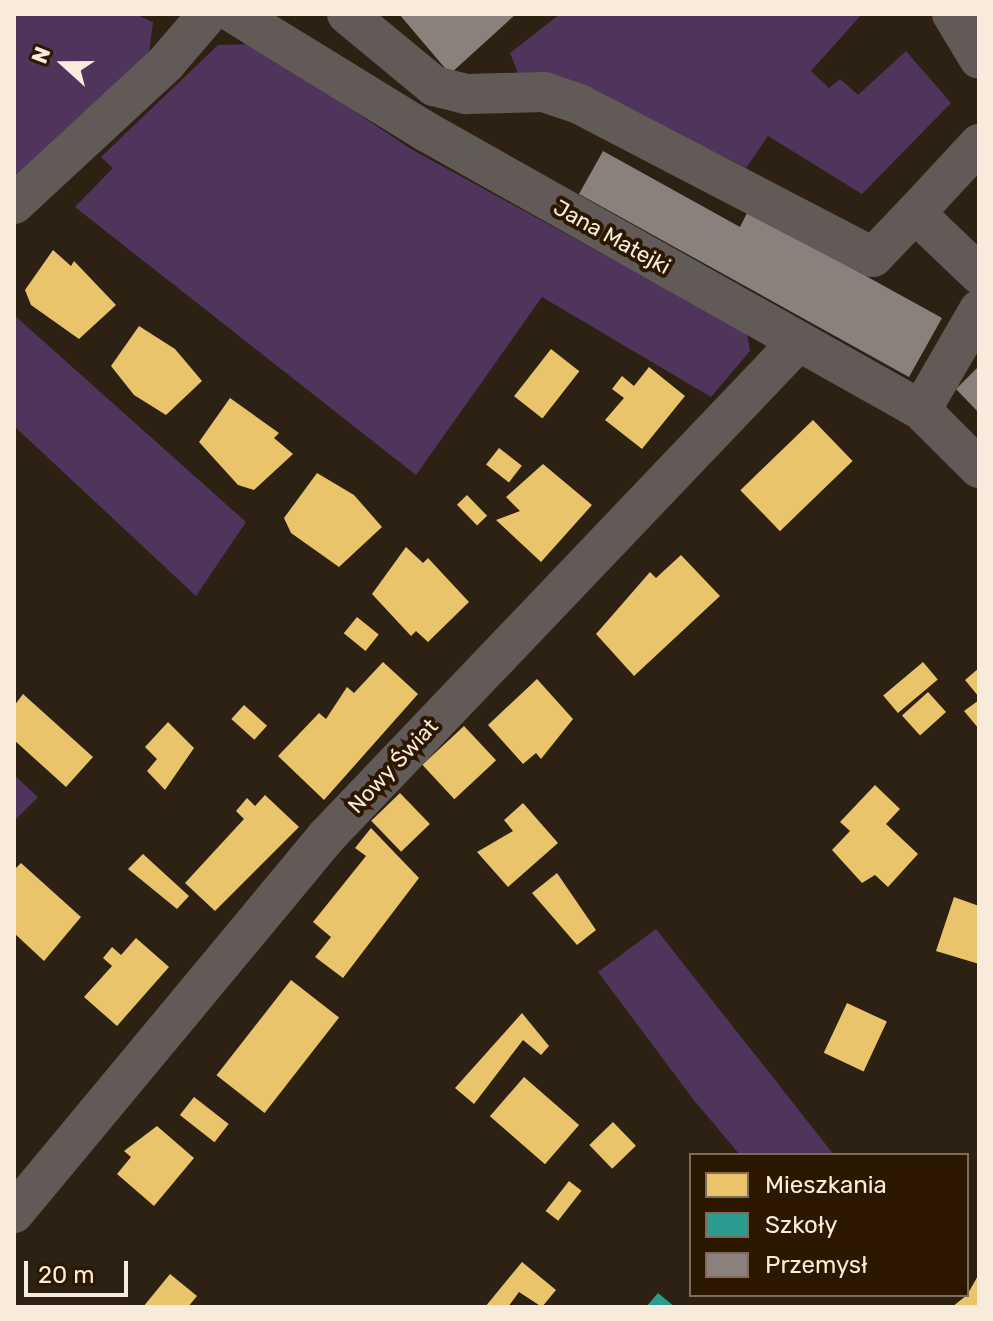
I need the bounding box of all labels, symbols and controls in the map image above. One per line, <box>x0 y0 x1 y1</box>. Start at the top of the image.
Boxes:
north arrow <box>24 24 104 104</box>
text: N <box>26 43 57 67</box>
street label: Jana Matejki <box>549 194 675 280</box>
street label: Nowy Świat <box>342 713 444 819</box>
legend <box>689 1153 969 1297</box>
text: Mieszkania <box>765 1171 887 1199</box>
text: Szkoły <box>765 1211 838 1239</box>
scale bar <box>28 1245 132 1295</box>
text: Przemysł <box>765 1251 868 1279</box>
text: 20 m <box>38 1261 95 1289</box>

